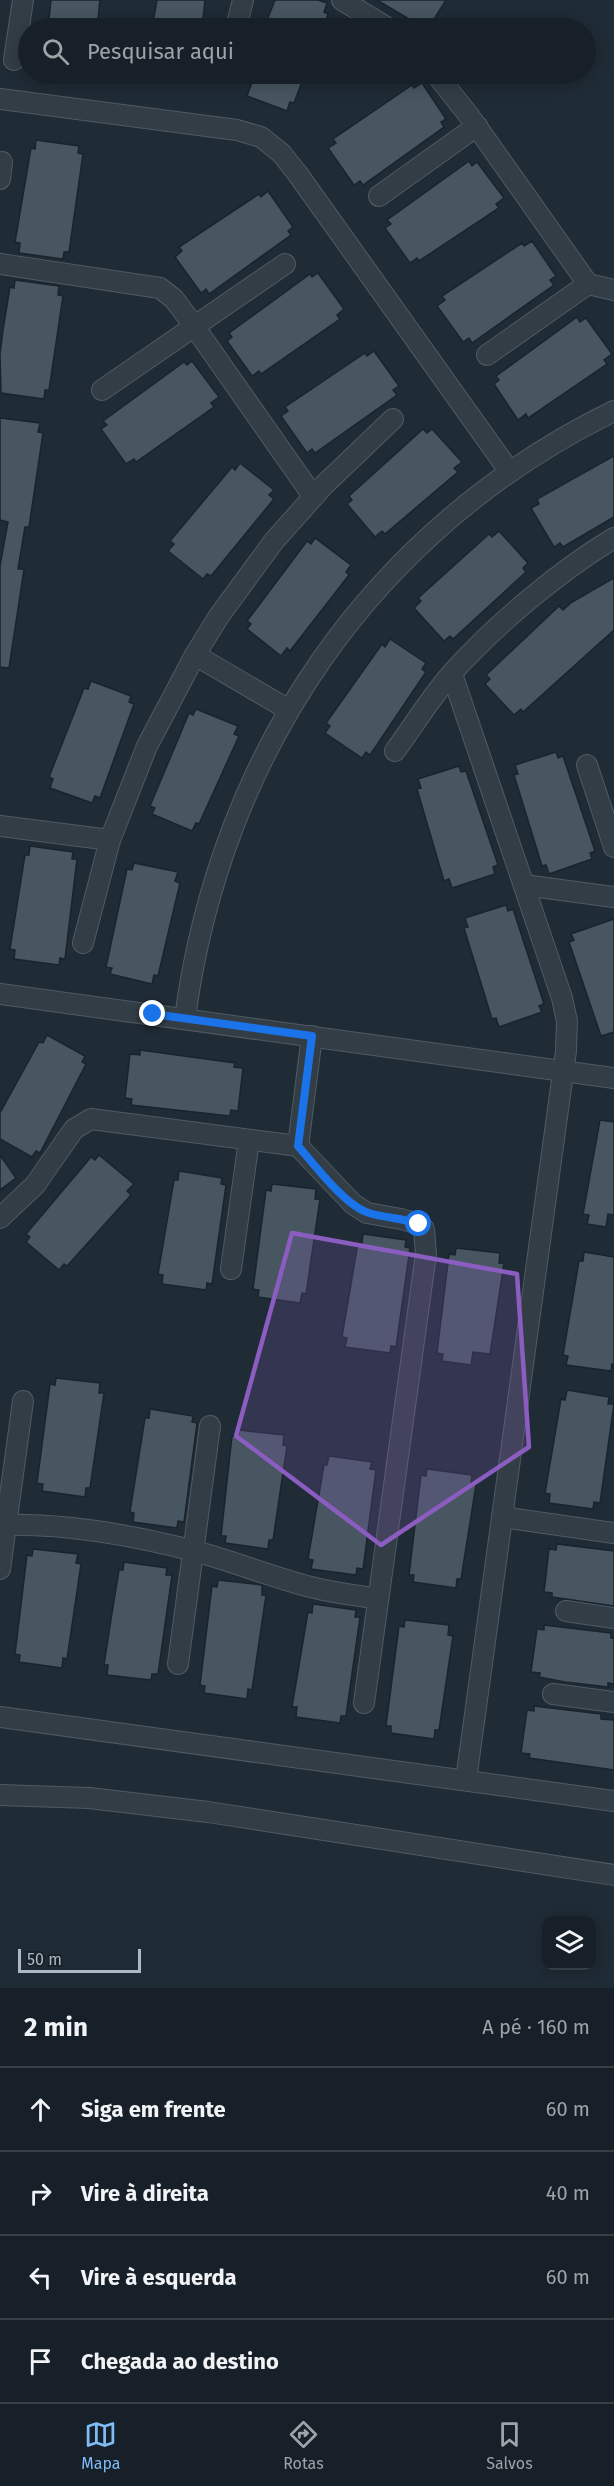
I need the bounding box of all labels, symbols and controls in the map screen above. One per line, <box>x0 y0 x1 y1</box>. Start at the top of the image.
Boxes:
search box <box>18 18 596 84</box>
icon: search <box>39 35 72 68</box>
text: Pesquisar aqui <box>87 38 234 65</box>
route end <box>139 1000 165 1026</box>
route start <box>405 1210 431 1236</box>
map controls <box>542 1916 596 1970</box>
button: layers <box>542 1916 596 1970</box>
scale bar <box>18 1946 141 1974</box>
text: 50 m <box>27 1950 62 1969</box>
text: 2 min <box>24 2012 88 2043</box>
text: A pé · 160 m <box>482 2015 590 2039</box>
icon: ahead <box>24 2093 57 2126</box>
text: Siga em frente <box>81 2096 226 2123</box>
text: 60 m <box>546 2097 590 2121</box>
icon: right <box>24 2177 57 2210</box>
text: Vire à direita <box>81 2180 209 2207</box>
text: 40 m <box>546 2181 590 2205</box>
icon: left <box>24 2261 57 2294</box>
text: Vire à esquerda <box>81 2264 237 2291</box>
text: 60 m <box>546 2265 590 2289</box>
icon: arrive <box>24 2345 57 2378</box>
text: Chegada ao destino <box>81 2348 279 2375</box>
tab: Mapa <box>81 2418 121 2473</box>
tab: Rotas <box>283 2418 324 2473</box>
tab: Salvos <box>486 2418 533 2473</box>

